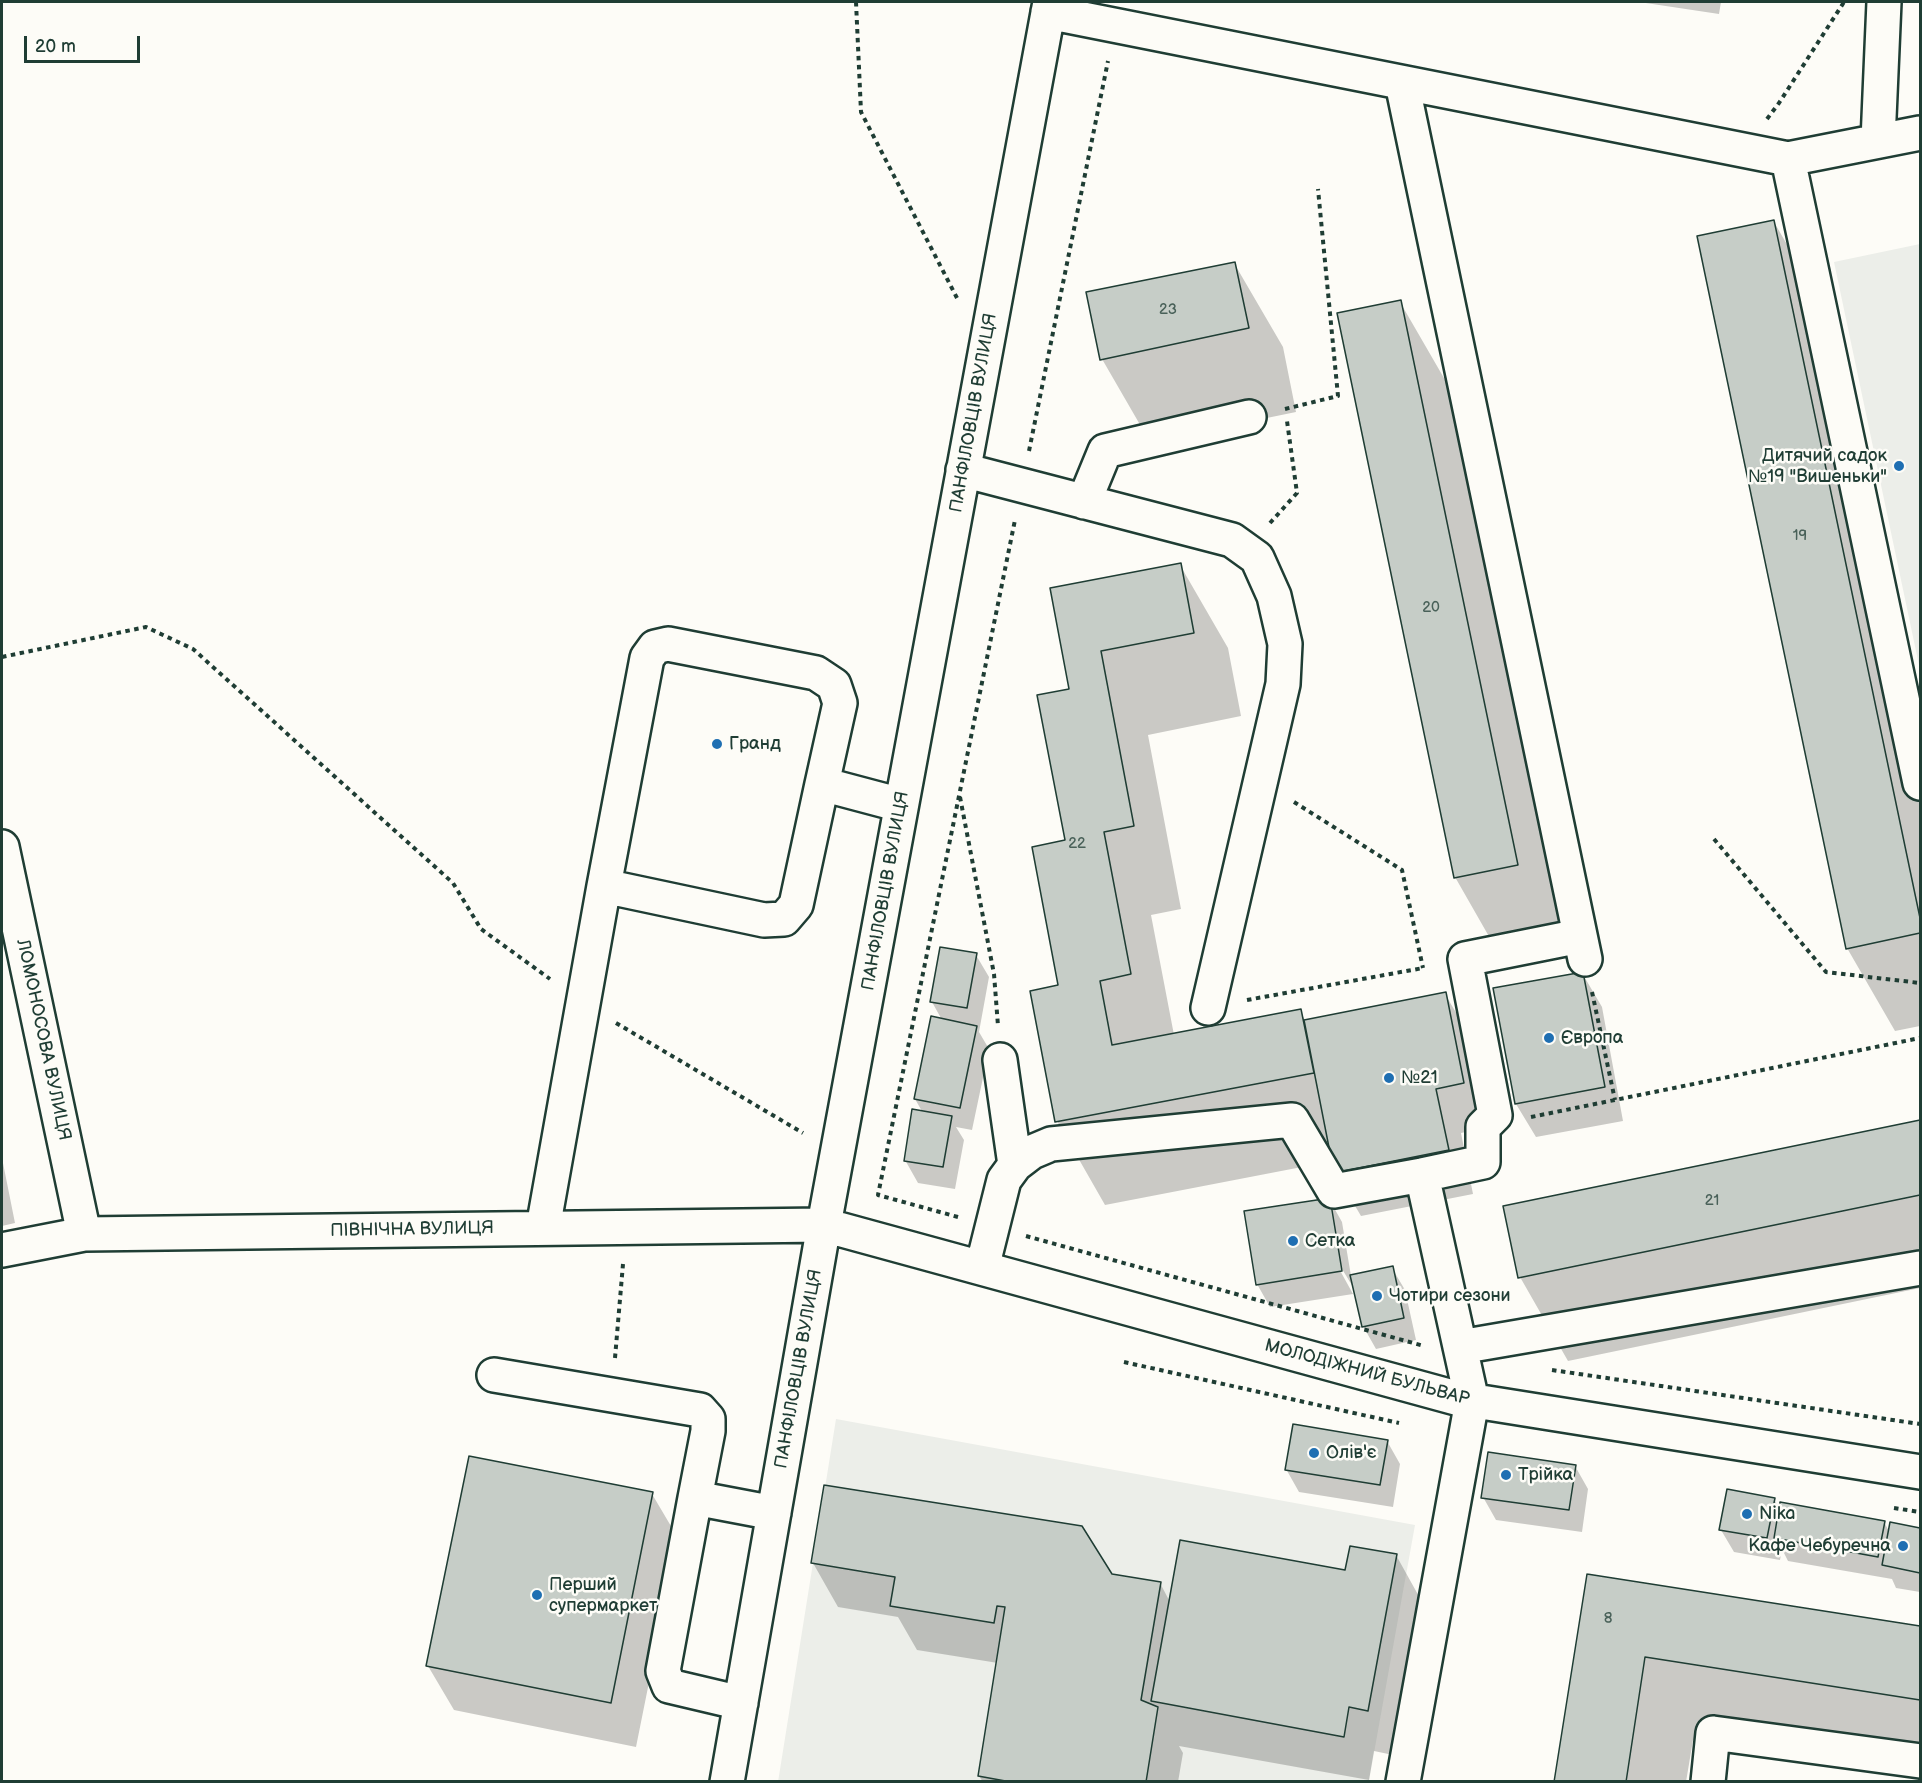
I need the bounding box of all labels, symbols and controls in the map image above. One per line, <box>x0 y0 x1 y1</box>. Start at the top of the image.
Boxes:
scale bar <box>27 24 142 62</box>
text: 20 m <box>35 36 76 57</box>
house number: 23 <box>1159 301 1177 319</box>
street label: ПАНФІЛОВЦІВ ВУЛИЦЯ <box>946 312 1002 514</box>
place label: Дитячий садок №19 "Вишеньки" <box>1748 445 1887 488</box>
marker: Дитячий садок №19 "Вишеньки" <box>1892 459 1906 473</box>
house number: 19 <box>1793 527 1807 545</box>
house number: 20 <box>1422 599 1440 617</box>
place label: Гранд <box>729 733 781 755</box>
marker: Гранд <box>710 737 724 751</box>
street label: ПАНФІЛОВЦІВ ВУЛИЦЯ <box>858 790 914 992</box>
house number: 22 <box>1068 835 1086 853</box>
street label: ЛОМОНОСОВА ВУЛИЦЯ <box>11 937 75 1143</box>
place label: Європа <box>1561 1027 1623 1049</box>
marker: Європа <box>1542 1031 1556 1045</box>
place label: №21 <box>1401 1067 1438 1089</box>
marker: №21 <box>1382 1071 1396 1085</box>
house number: 21 <box>1705 1192 1719 1210</box>
street label: ПІВНІЧНА ВУЛИЦЯ <box>330 1218 494 1242</box>
place label: Сетка <box>1305 1230 1355 1252</box>
marker: Сетка <box>1286 1234 1300 1248</box>
street label: ПАНФІЛОВЦІВ ВУЛИЦЯ <box>771 1268 827 1470</box>
place label: Чотири сезони <box>1389 1285 1511 1307</box>
marker: Чотири сезони <box>1370 1289 1384 1303</box>
street label: МОЛОДІЖНИЙ БУЛЬВАР <box>1262 1335 1472 1411</box>
place label: Олів'є <box>1326 1442 1376 1464</box>
marker: Олів'є <box>1307 1446 1321 1460</box>
place label: Трійка <box>1518 1464 1573 1486</box>
marker: Трійка <box>1499 1468 1513 1482</box>
place label: Nika <box>1759 1503 1795 1525</box>
marker: Nika <box>1740 1507 1754 1521</box>
place label: Кафе Чебуречна <box>1748 1535 1891 1557</box>
marker: Кафе Чебуречна <box>1896 1539 1910 1553</box>
place label: Перший супермаркет <box>549 1574 657 1616</box>
marker: Перший супермаркет <box>530 1588 544 1602</box>
house number: 8 <box>1604 1610 1612 1628</box>

